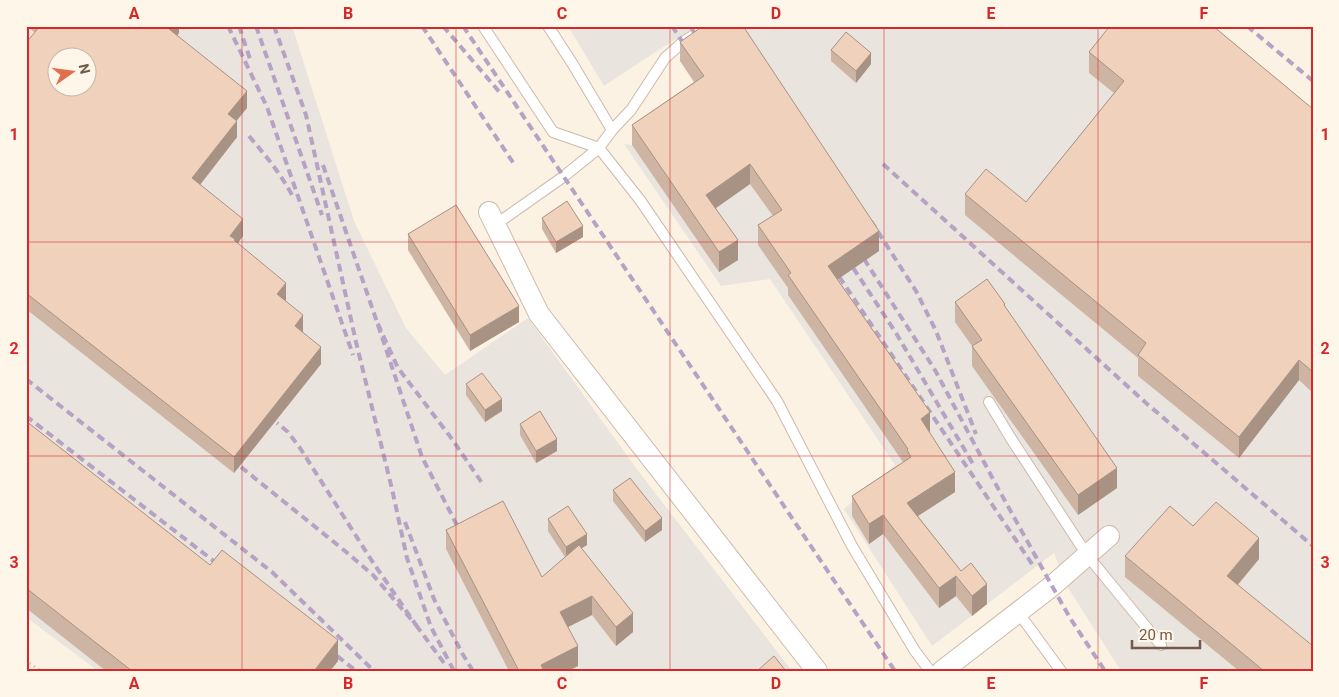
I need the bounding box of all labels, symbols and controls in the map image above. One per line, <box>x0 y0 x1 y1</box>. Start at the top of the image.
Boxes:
text: A <box>129 4 140 23</box>
text: B <box>343 4 353 23</box>
text: C <box>557 4 567 23</box>
text: D <box>771 4 781 23</box>
text: E <box>987 4 996 23</box>
text: F <box>1200 4 1209 23</box>
north arrow <box>48 48 98 98</box>
text: N <box>76 62 94 76</box>
text: 1 <box>9 125 19 144</box>
text: 1 <box>1320 125 1330 144</box>
text: 2 <box>9 339 19 358</box>
text: 2 <box>1320 339 1330 358</box>
text: 3 <box>9 553 19 572</box>
text: 3 <box>1320 553 1330 572</box>
scale bar <box>1132 617 1199 649</box>
text: 20 m <box>1139 626 1173 644</box>
text: A <box>129 674 140 693</box>
text: B <box>343 674 353 693</box>
text: C <box>557 674 567 693</box>
text: D <box>771 674 781 693</box>
text: E <box>987 674 996 693</box>
text: F <box>1200 674 1209 693</box>

